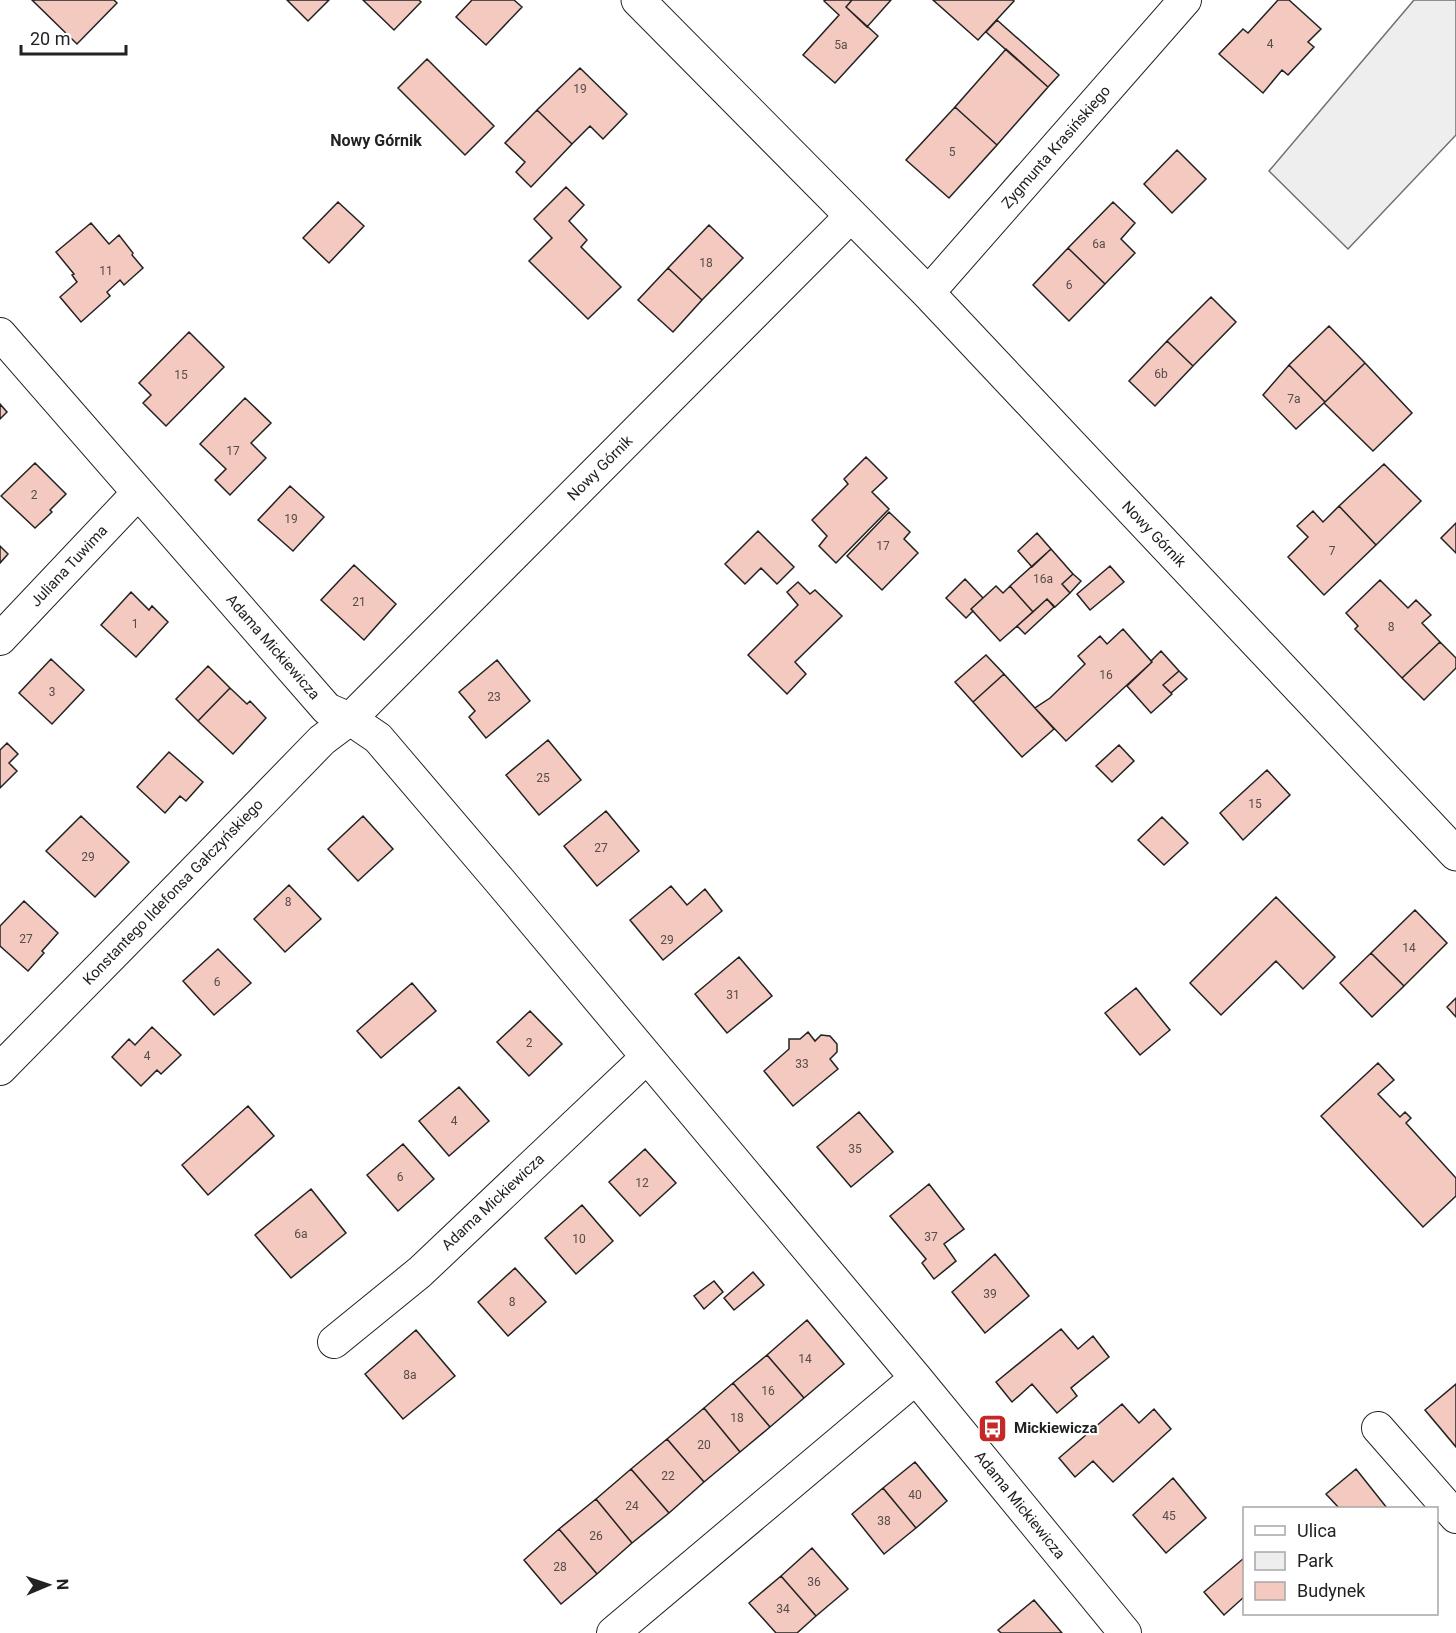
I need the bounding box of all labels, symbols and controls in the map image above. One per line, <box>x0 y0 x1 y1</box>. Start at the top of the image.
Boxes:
scale bar <box>21 18 126 56</box>
text: 20 m <box>30 28 70 49</box>
house number: 4 <box>1267 37 1274 51</box>
house number: 5a <box>834 38 848 52</box>
house number: 19 <box>573 82 587 96</box>
street label: Zygmunta Krasińskiego <box>998 82 1114 212</box>
district label: Nowy Górnik <box>330 131 422 150</box>
house number: 5 <box>949 145 956 159</box>
house number: 6a <box>1092 237 1106 251</box>
house number: 18 <box>699 256 713 270</box>
house number: 11 <box>99 264 113 278</box>
house number: 6 <box>1066 278 1073 292</box>
house number: 6b <box>1154 367 1168 381</box>
house number: 15 <box>174 368 188 382</box>
house number: 7a <box>1287 392 1301 406</box>
street label: Nowy Górnik <box>564 431 637 504</box>
house number: 17 <box>226 444 240 458</box>
house number: 2 <box>31 488 38 502</box>
street label: Nowy Górnik <box>1118 497 1190 571</box>
house number: 19 <box>284 512 298 526</box>
street label: Juliana Tuwima <box>27 522 111 610</box>
house number: 17 <box>876 539 890 553</box>
house number: 7 <box>1329 544 1336 558</box>
house number: 16a <box>1033 572 1053 586</box>
street label: Adama Mickiewicza <box>222 591 324 703</box>
house number: 21 <box>352 595 366 609</box>
house number: 1 <box>132 617 138 631</box>
house number: 8 <box>1388 620 1395 634</box>
house number: 16 <box>1099 668 1113 682</box>
house number: 3 <box>49 685 55 699</box>
house number: 23 <box>487 690 501 704</box>
house number: 25 <box>536 771 550 785</box>
street label: Konstantego Ildefonsa Gałczyńskiego <box>79 795 267 989</box>
house number: 15 <box>1248 797 1262 811</box>
house number: 27 <box>594 841 608 855</box>
house number: 29 <box>81 850 95 864</box>
house number: 8 <box>285 895 292 909</box>
house number: 27 <box>19 932 33 946</box>
house number: 29 <box>660 933 674 947</box>
house number: 14 <box>1402 941 1416 955</box>
house number: 6 <box>214 975 221 989</box>
house number: 31 <box>726 988 740 1002</box>
house number: 2 <box>526 1036 533 1050</box>
house number: 4 <box>144 1049 151 1063</box>
house number: 33 <box>795 1057 809 1071</box>
house number: 4 <box>451 1114 458 1128</box>
house number: 35 <box>848 1142 862 1156</box>
street label: Adama Mickiewicza <box>438 1150 548 1254</box>
house number: 6 <box>397 1170 404 1184</box>
house number: 12 <box>635 1176 649 1190</box>
house number: 6a <box>294 1227 308 1241</box>
house number: 37 <box>924 1230 938 1244</box>
house number: 10 <box>572 1232 586 1246</box>
house number: 39 <box>983 1287 997 1301</box>
house number: 8 <box>509 1295 516 1309</box>
house number: 14 <box>798 1352 812 1366</box>
house number: 8a <box>403 1368 417 1382</box>
house number: 16 <box>761 1384 775 1398</box>
house number: 18 <box>730 1411 744 1425</box>
bus stop icon: Mickiewicza <box>977 1412 1009 1444</box>
place label: Mickiewicza <box>1014 1419 1097 1437</box>
house number: 20 <box>697 1438 711 1452</box>
street label: Adama Mickiewicza <box>971 1447 1069 1563</box>
house number: 22 <box>661 1469 675 1483</box>
house number: 40 <box>908 1488 922 1502</box>
house number: 24 <box>625 1499 639 1513</box>
legend <box>1243 1507 1438 1615</box>
house number: 45 <box>1162 1509 1176 1523</box>
house number: 38 <box>877 1514 891 1528</box>
text: Ulica <box>1297 1520 1337 1541</box>
house number: 26 <box>589 1529 603 1543</box>
text: Park <box>1297 1550 1334 1571</box>
north arrow <box>18 1555 78 1615</box>
house number: 28 <box>553 1560 567 1574</box>
house number: 36 <box>807 1575 821 1589</box>
text: N <box>53 1579 72 1590</box>
text: Budynek <box>1297 1580 1366 1601</box>
house number: 34 <box>776 1602 790 1616</box>

